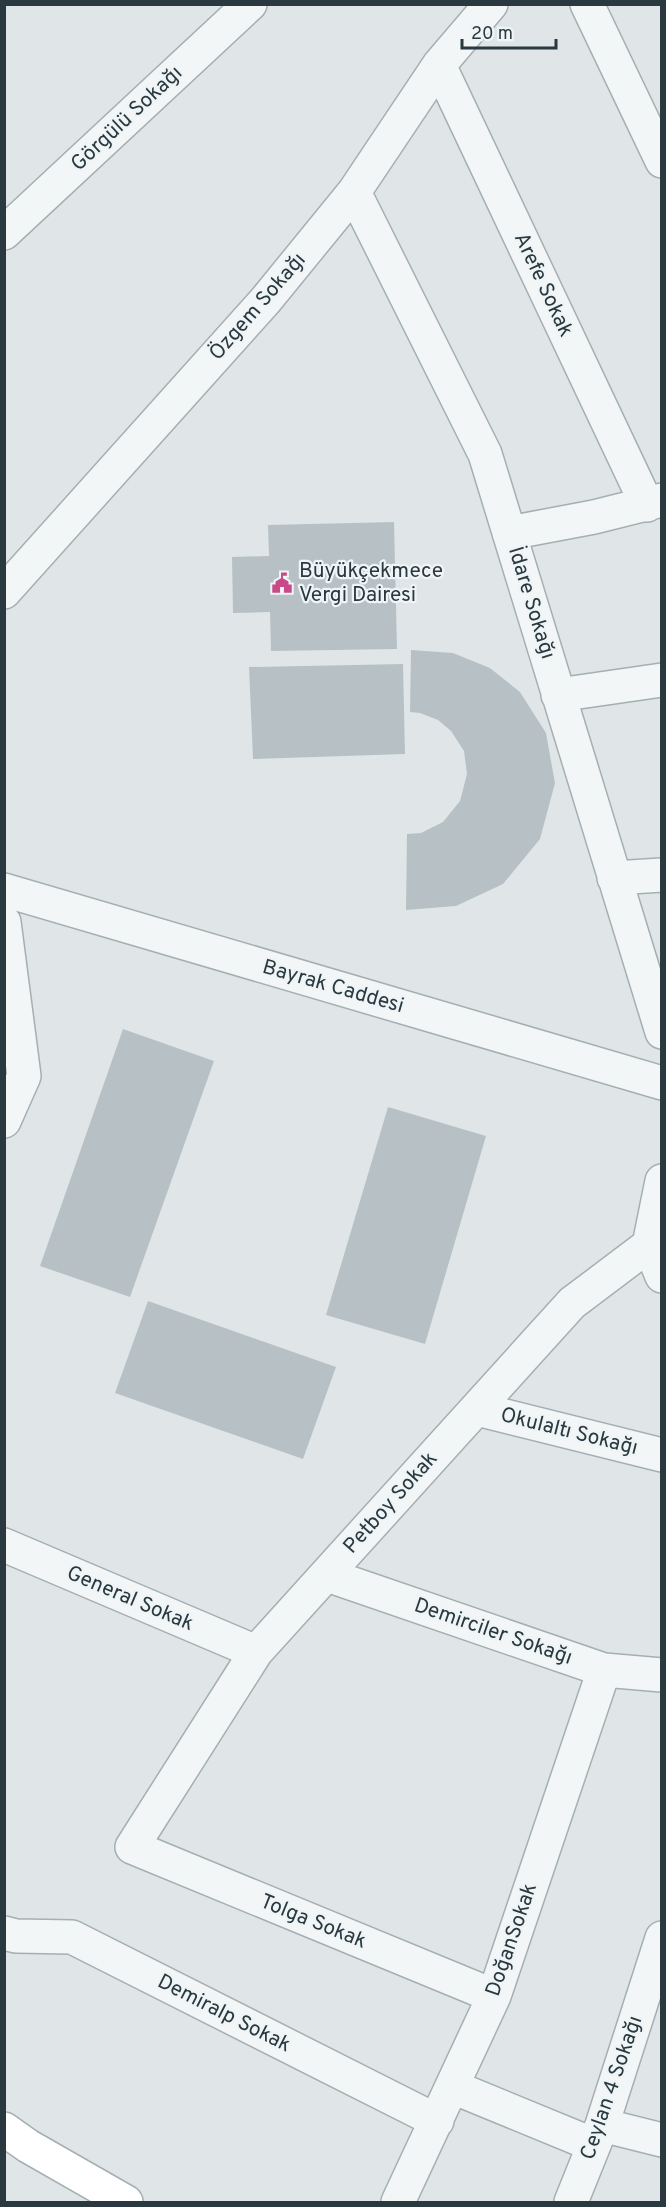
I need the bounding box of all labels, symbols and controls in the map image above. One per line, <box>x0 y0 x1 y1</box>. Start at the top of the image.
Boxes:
scale bar <box>462 12 556 50</box>
text: 20 m <box>471 23 513 46</box>
street label: Görgülü Sokağı <box>65 60 189 178</box>
street label: Arefe Sokak <box>507 228 579 342</box>
street label: Özgem Sokağı <box>204 247 312 367</box>
street label: İdare Sokağı <box>501 544 561 662</box>
place label: Büyükçekmece Vergi Dairesi <box>299 558 443 609</box>
public building icon: Büyükçekmece Vergi Dairesi <box>270 571 294 595</box>
street label: Bayrak Caddesi <box>259 954 407 1020</box>
street label: Okulaltı Sokağı <box>498 1402 640 1462</box>
street label: Petboy Sokak <box>338 1446 444 1560</box>
street label: General Sokak <box>62 1560 198 1638</box>
street label: Demirciler Sokağı <box>410 1592 576 1672</box>
street label: DoğanSokak <box>480 1880 544 2000</box>
street label: Tolga Sokak <box>256 1888 370 1956</box>
street label: Demiralp Sokak <box>153 1969 295 2059</box>
street label: Ceylan 4 Sokağı <box>575 2012 649 2164</box>

